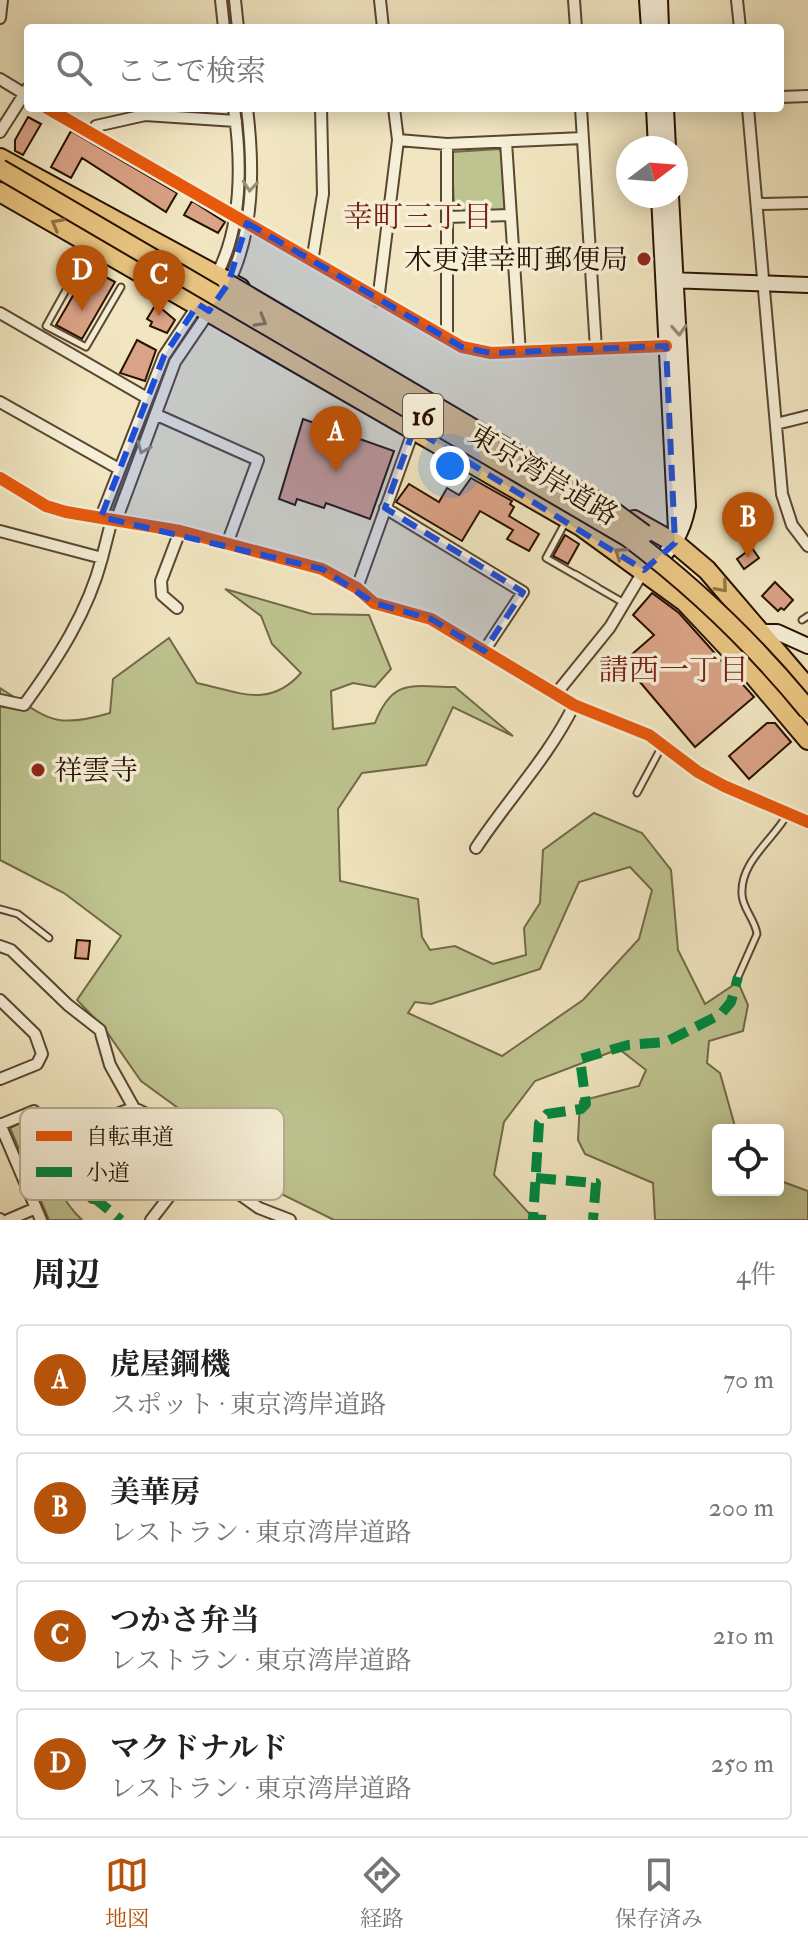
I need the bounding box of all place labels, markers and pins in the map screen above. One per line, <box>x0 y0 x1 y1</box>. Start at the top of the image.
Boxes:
place label: 木更津幸町郵便局 <box>404 243 628 278</box>
pin: D <box>56 245 108 311</box>
pin: C <box>133 250 185 316</box>
marker: 木更津幸町郵便局 <box>635 250 653 268</box>
pin: A <box>310 406 362 472</box>
pin: B <box>722 492 774 558</box>
place label: 祥雲寺 <box>54 754 138 789</box>
marker: 祥雲寺 <box>29 761 47 779</box>

